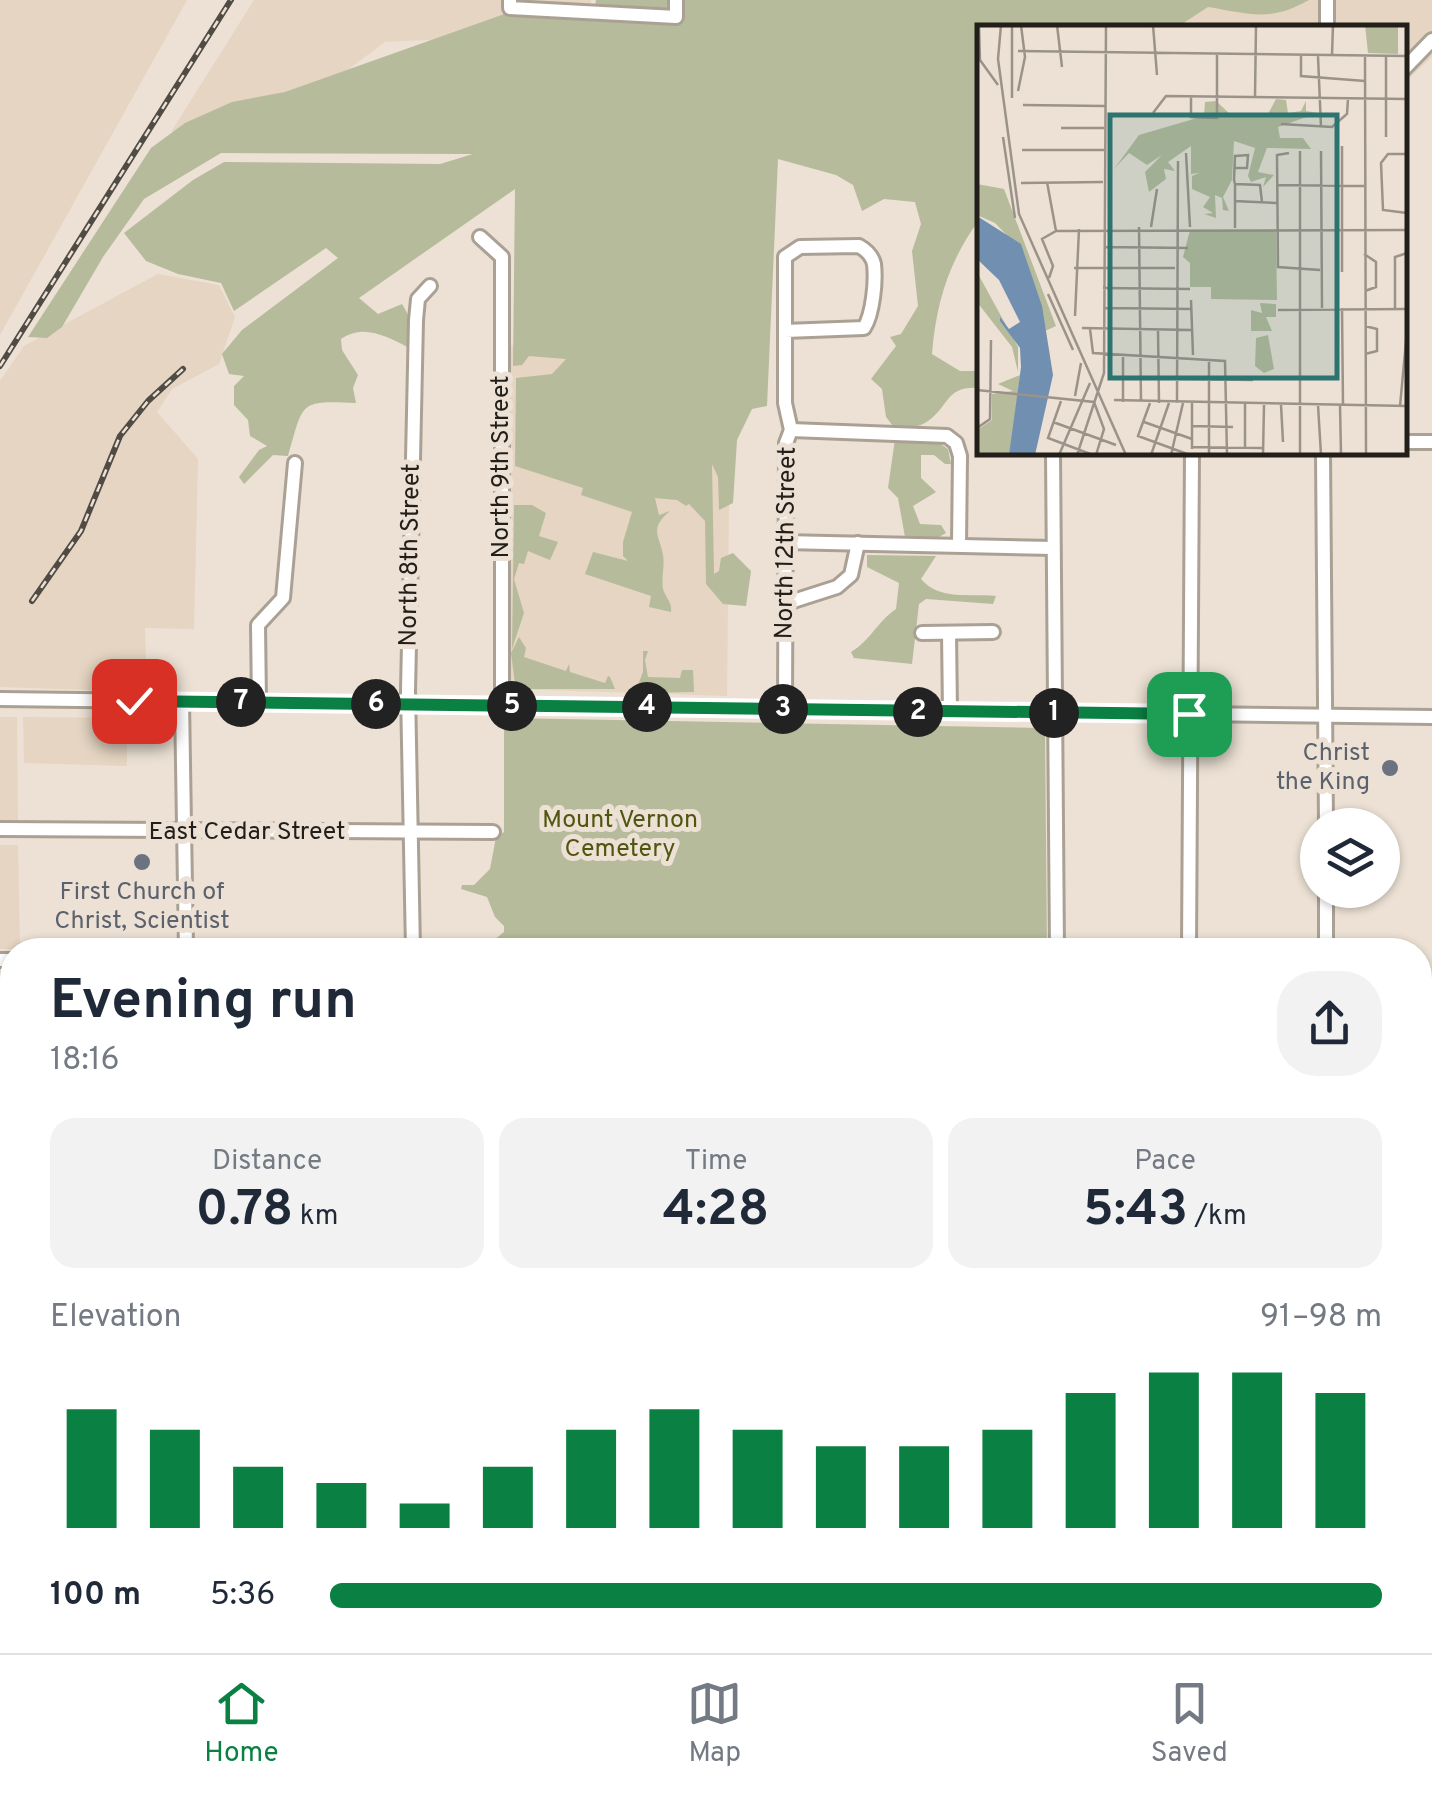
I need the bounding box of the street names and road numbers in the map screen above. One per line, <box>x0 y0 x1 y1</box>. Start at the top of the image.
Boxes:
street label: North 9th Street <box>486 375 518 559</box>
street label: North 12th Street <box>769 446 805 640</box>
street label: North 8th Street <box>393 463 429 647</box>
street label: East Cedar Street <box>149 817 345 849</box>

